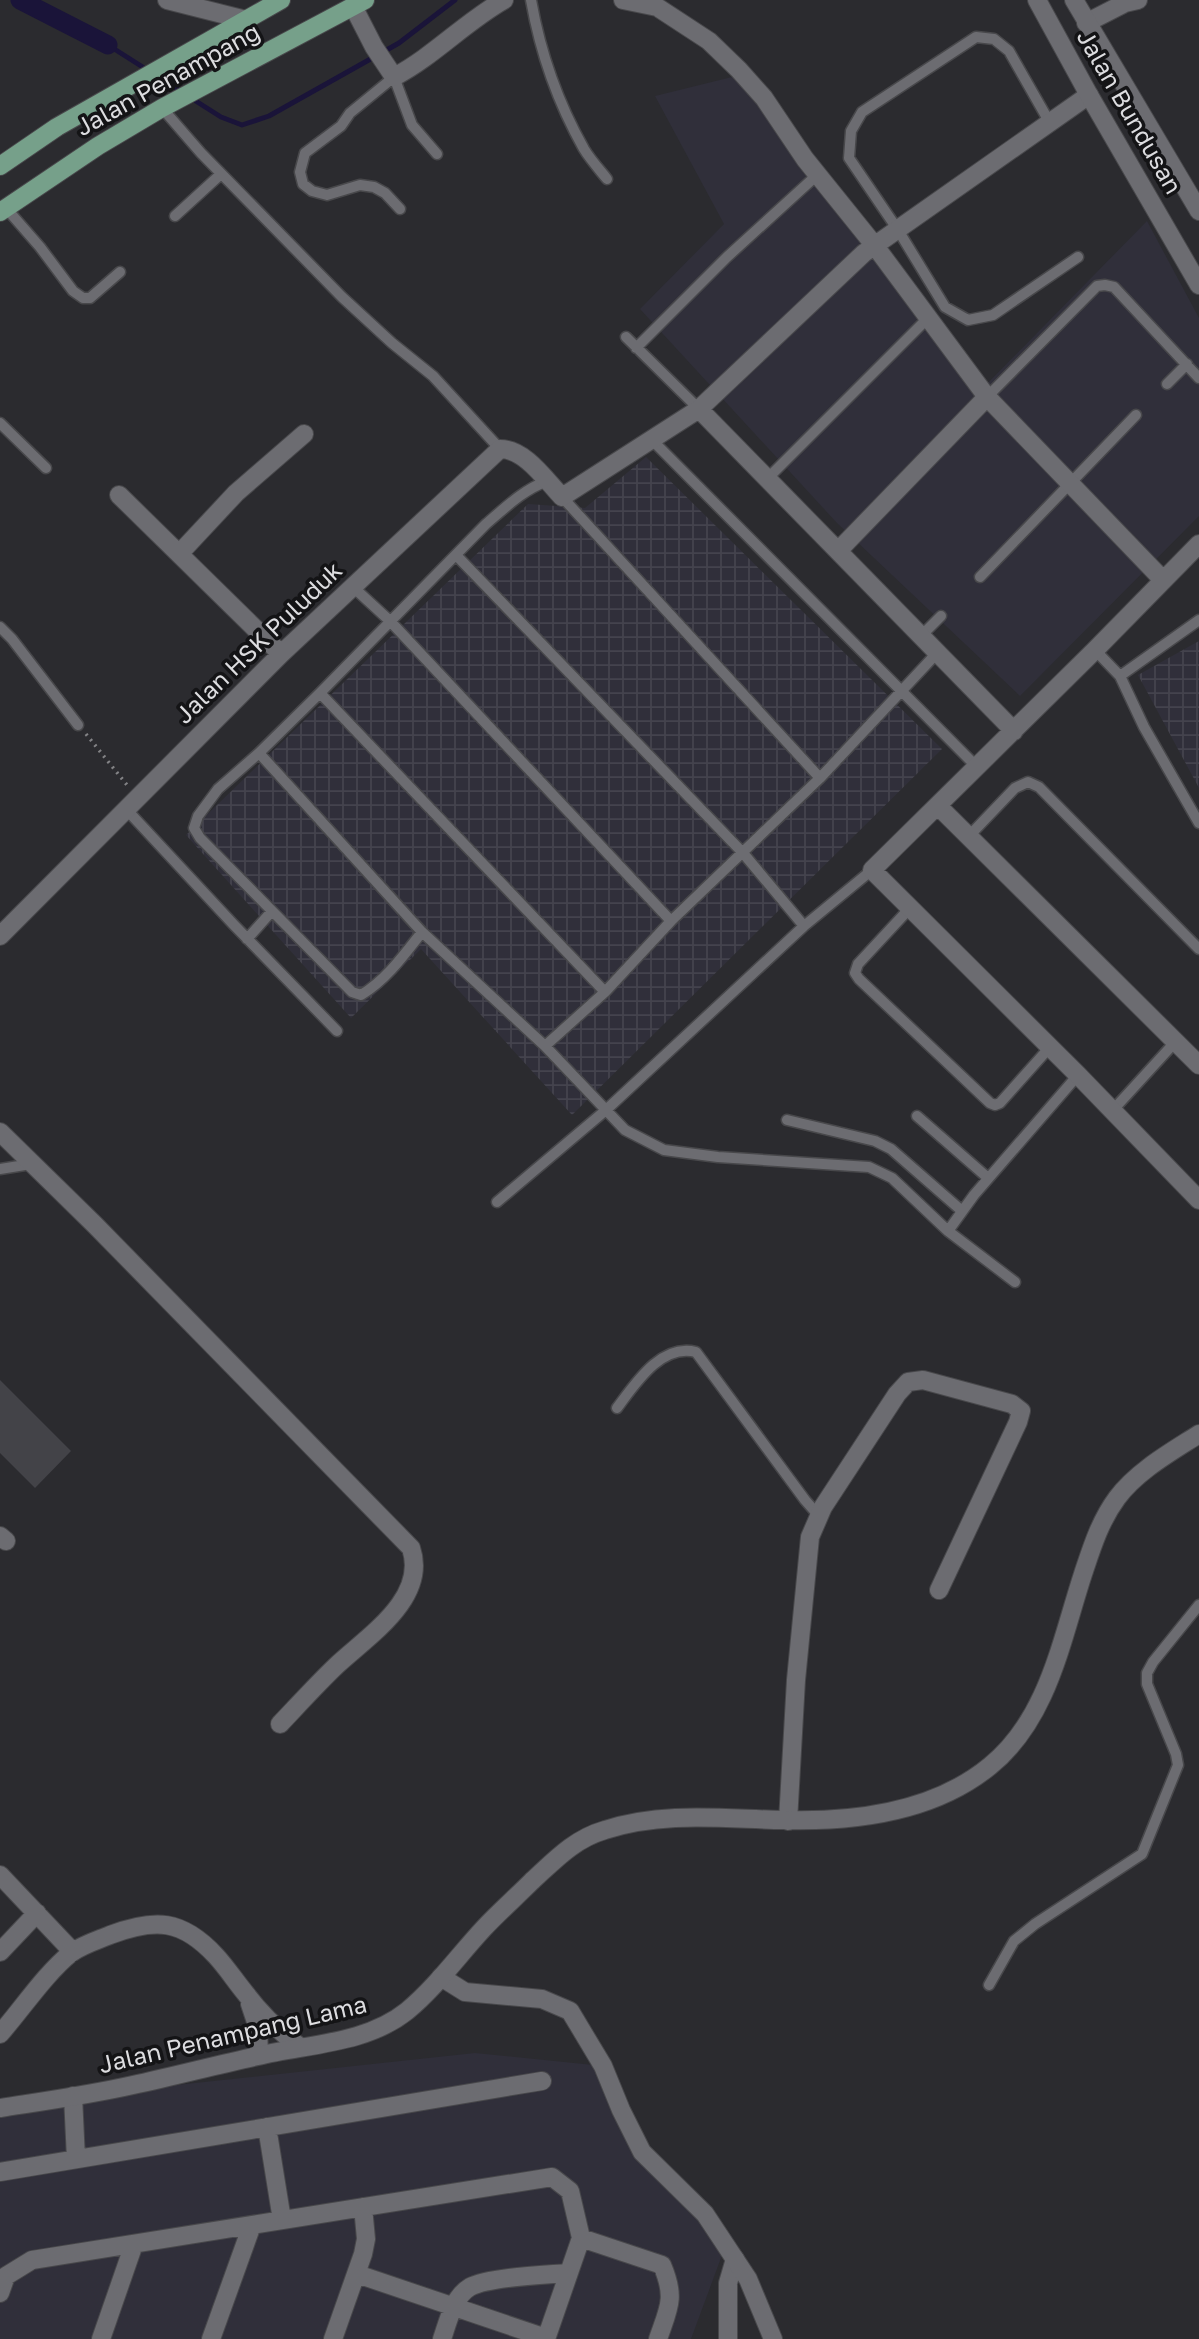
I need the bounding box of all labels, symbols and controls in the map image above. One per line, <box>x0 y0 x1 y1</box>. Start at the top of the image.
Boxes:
street label: Jalan Penampang <box>70 16 264 141</box>
street label: Jalan Bundusan <box>1072 24 1189 198</box>
street label: Jalan HSK Puluduk <box>169 555 347 729</box>
street label: Jalan Penampang Lama <box>96 1989 369 2078</box>

